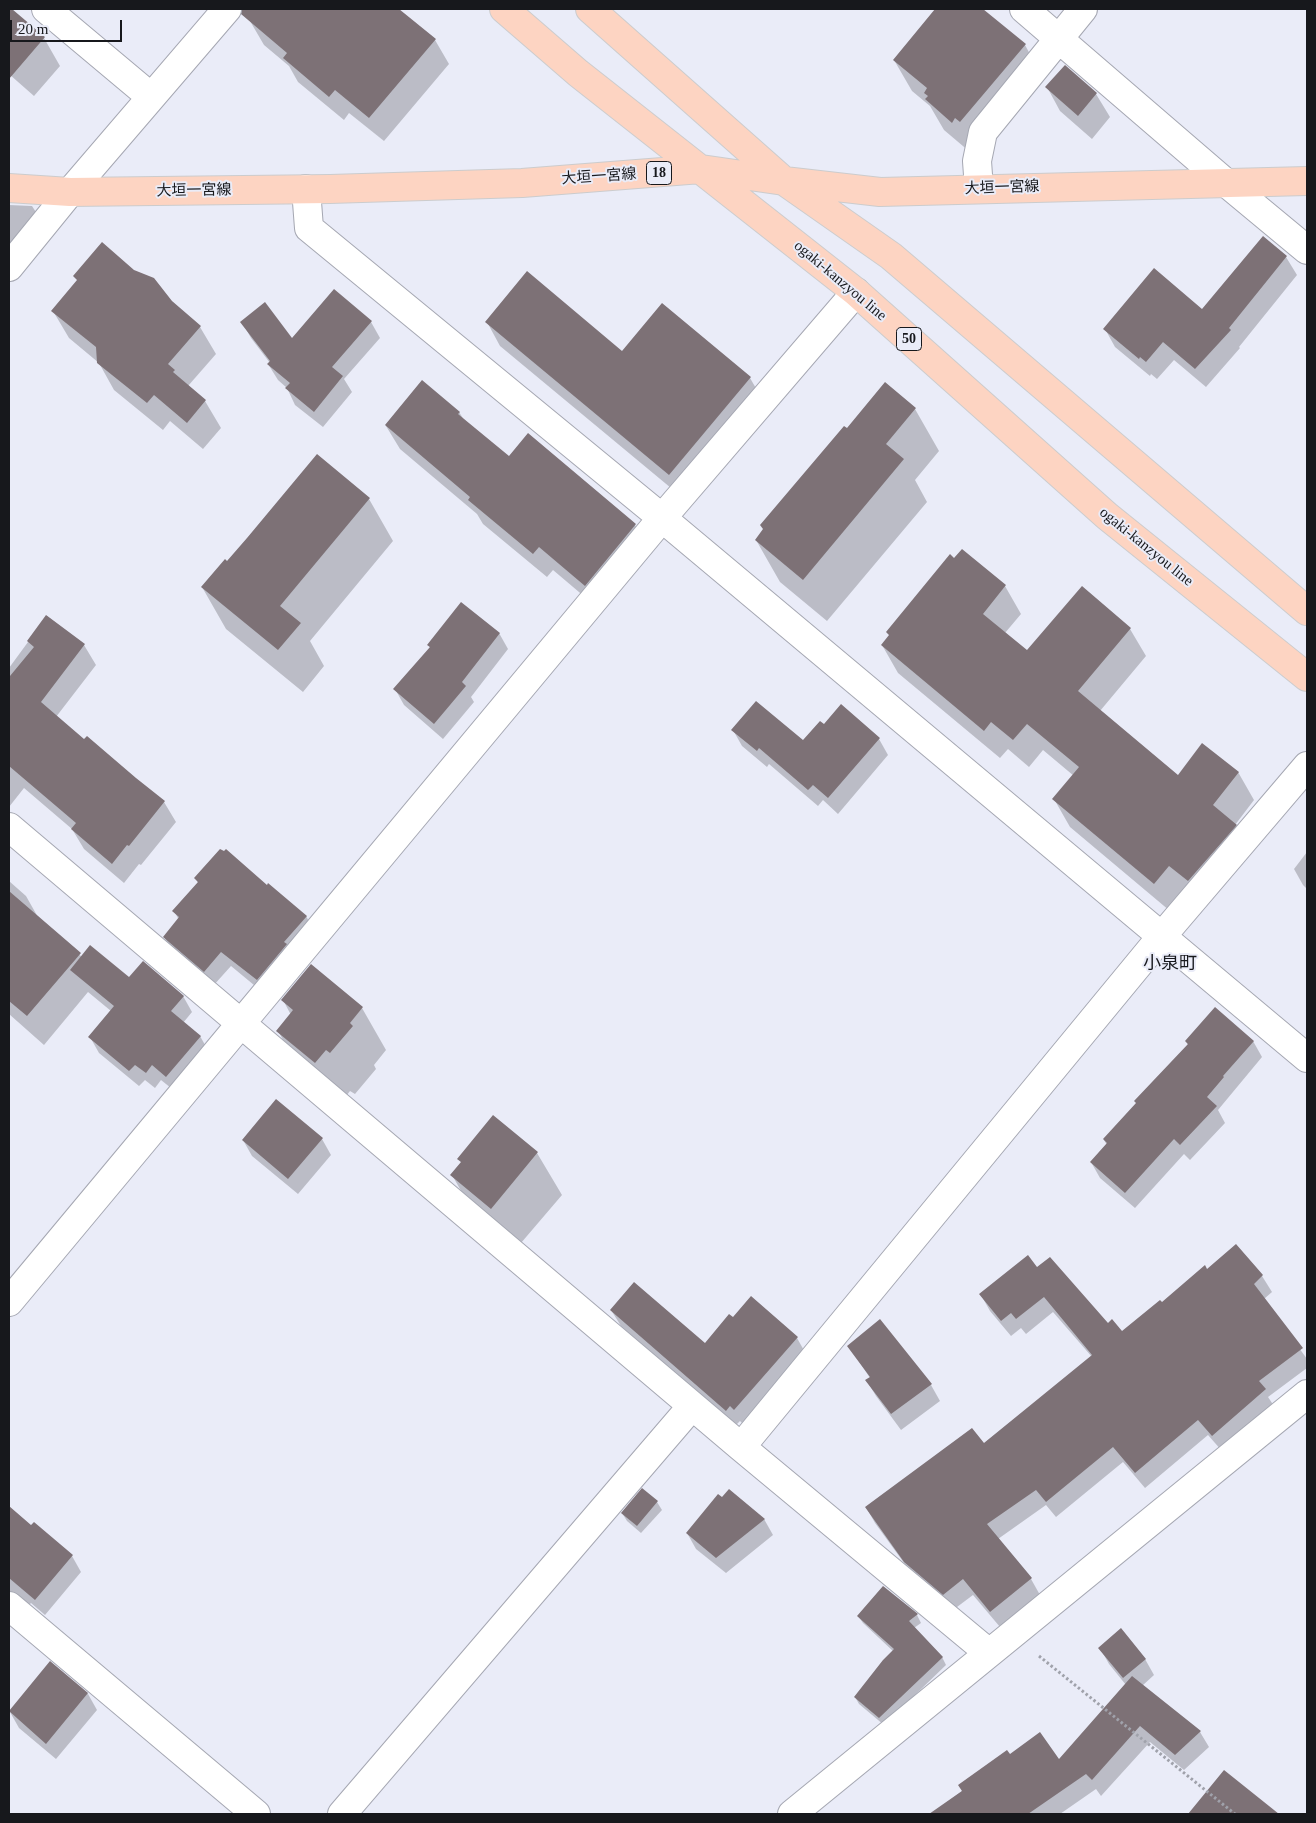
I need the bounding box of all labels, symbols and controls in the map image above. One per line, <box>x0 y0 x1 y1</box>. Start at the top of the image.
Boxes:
scale bar <box>12 10 125 42</box>
text: 20 m <box>18 21 48 37</box>
road number: 18 <box>646 162 672 184</box>
street label: 大垣一宮線 <box>561 165 637 189</box>
street label: 大垣一宮線 <box>964 178 1040 198</box>
street label: 大垣一宮線 <box>156 181 232 201</box>
street label: ogaki-kanzyou line <box>790 237 890 325</box>
road number: 50 <box>896 328 922 350</box>
street label: ogaki-kanzyou line <box>1096 504 1196 590</box>
district label: 小泉町 <box>1143 953 1197 975</box>

